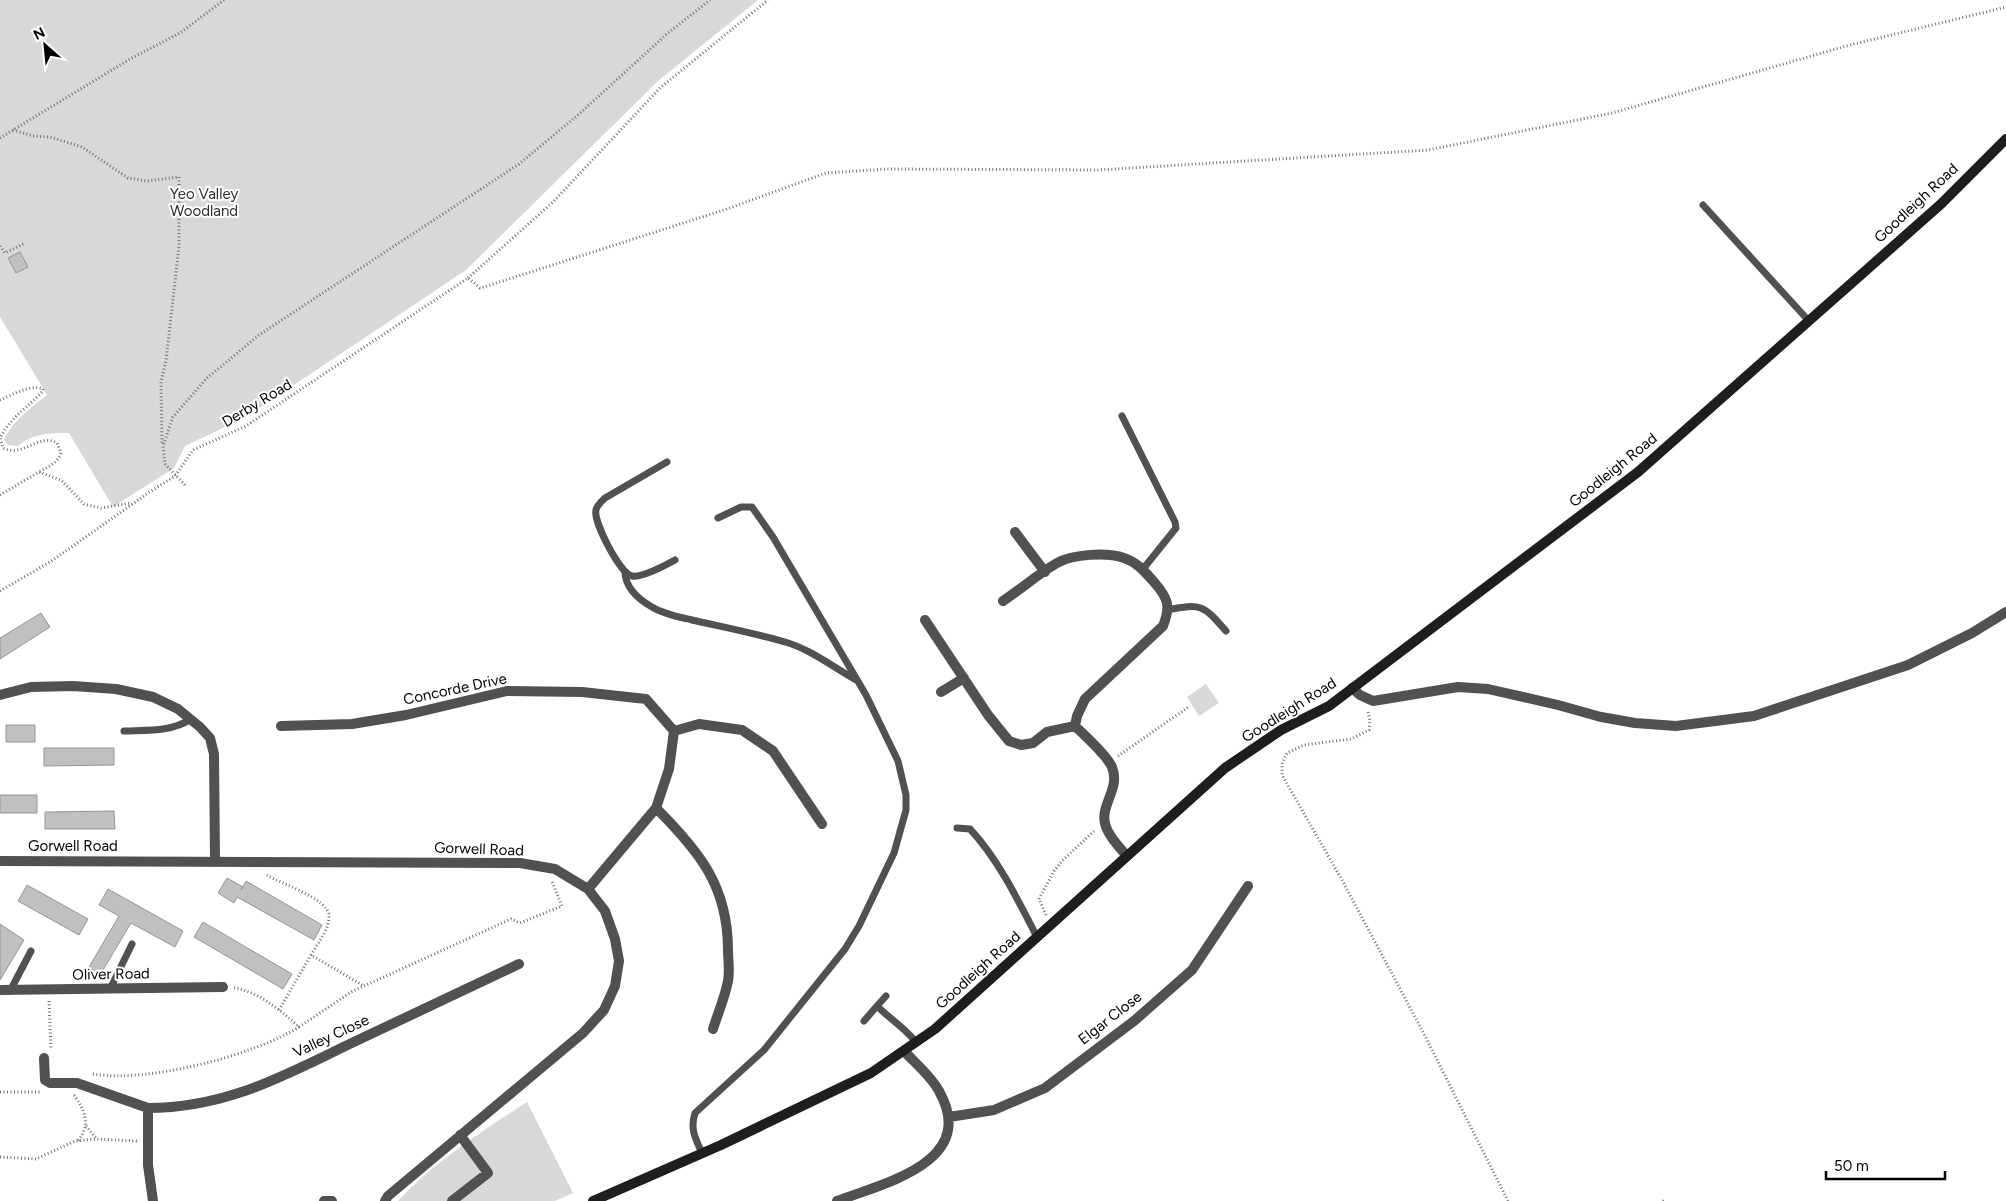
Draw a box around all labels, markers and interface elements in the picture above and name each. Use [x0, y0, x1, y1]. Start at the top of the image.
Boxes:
north arrow [20, 20, 70, 70]
text: N [31, 24, 48, 44]
street label: Goodleigh Road [1870, 160, 1962, 246]
park label: Yeo Valley Woodland [170, 185, 238, 220]
street label: Derby Road [219, 375, 295, 431]
street label: Goodleigh Road [1565, 429, 1661, 511]
street label: Concorde Drive [402, 669, 508, 709]
street label: Goodleigh Road [1238, 674, 1340, 746]
street label: Gorwell Road [28, 837, 118, 855]
street label: Gorwell Road [434, 838, 524, 860]
street label: Goodleigh Road [932, 927, 1024, 1013]
street label: Oliver Road [72, 964, 150, 984]
street label: Elgar Close [1075, 988, 1145, 1048]
street label: Valley Close [290, 1011, 372, 1061]
scale bar [1826, 1148, 1945, 1180]
text: 50 m [1834, 1157, 1869, 1175]

